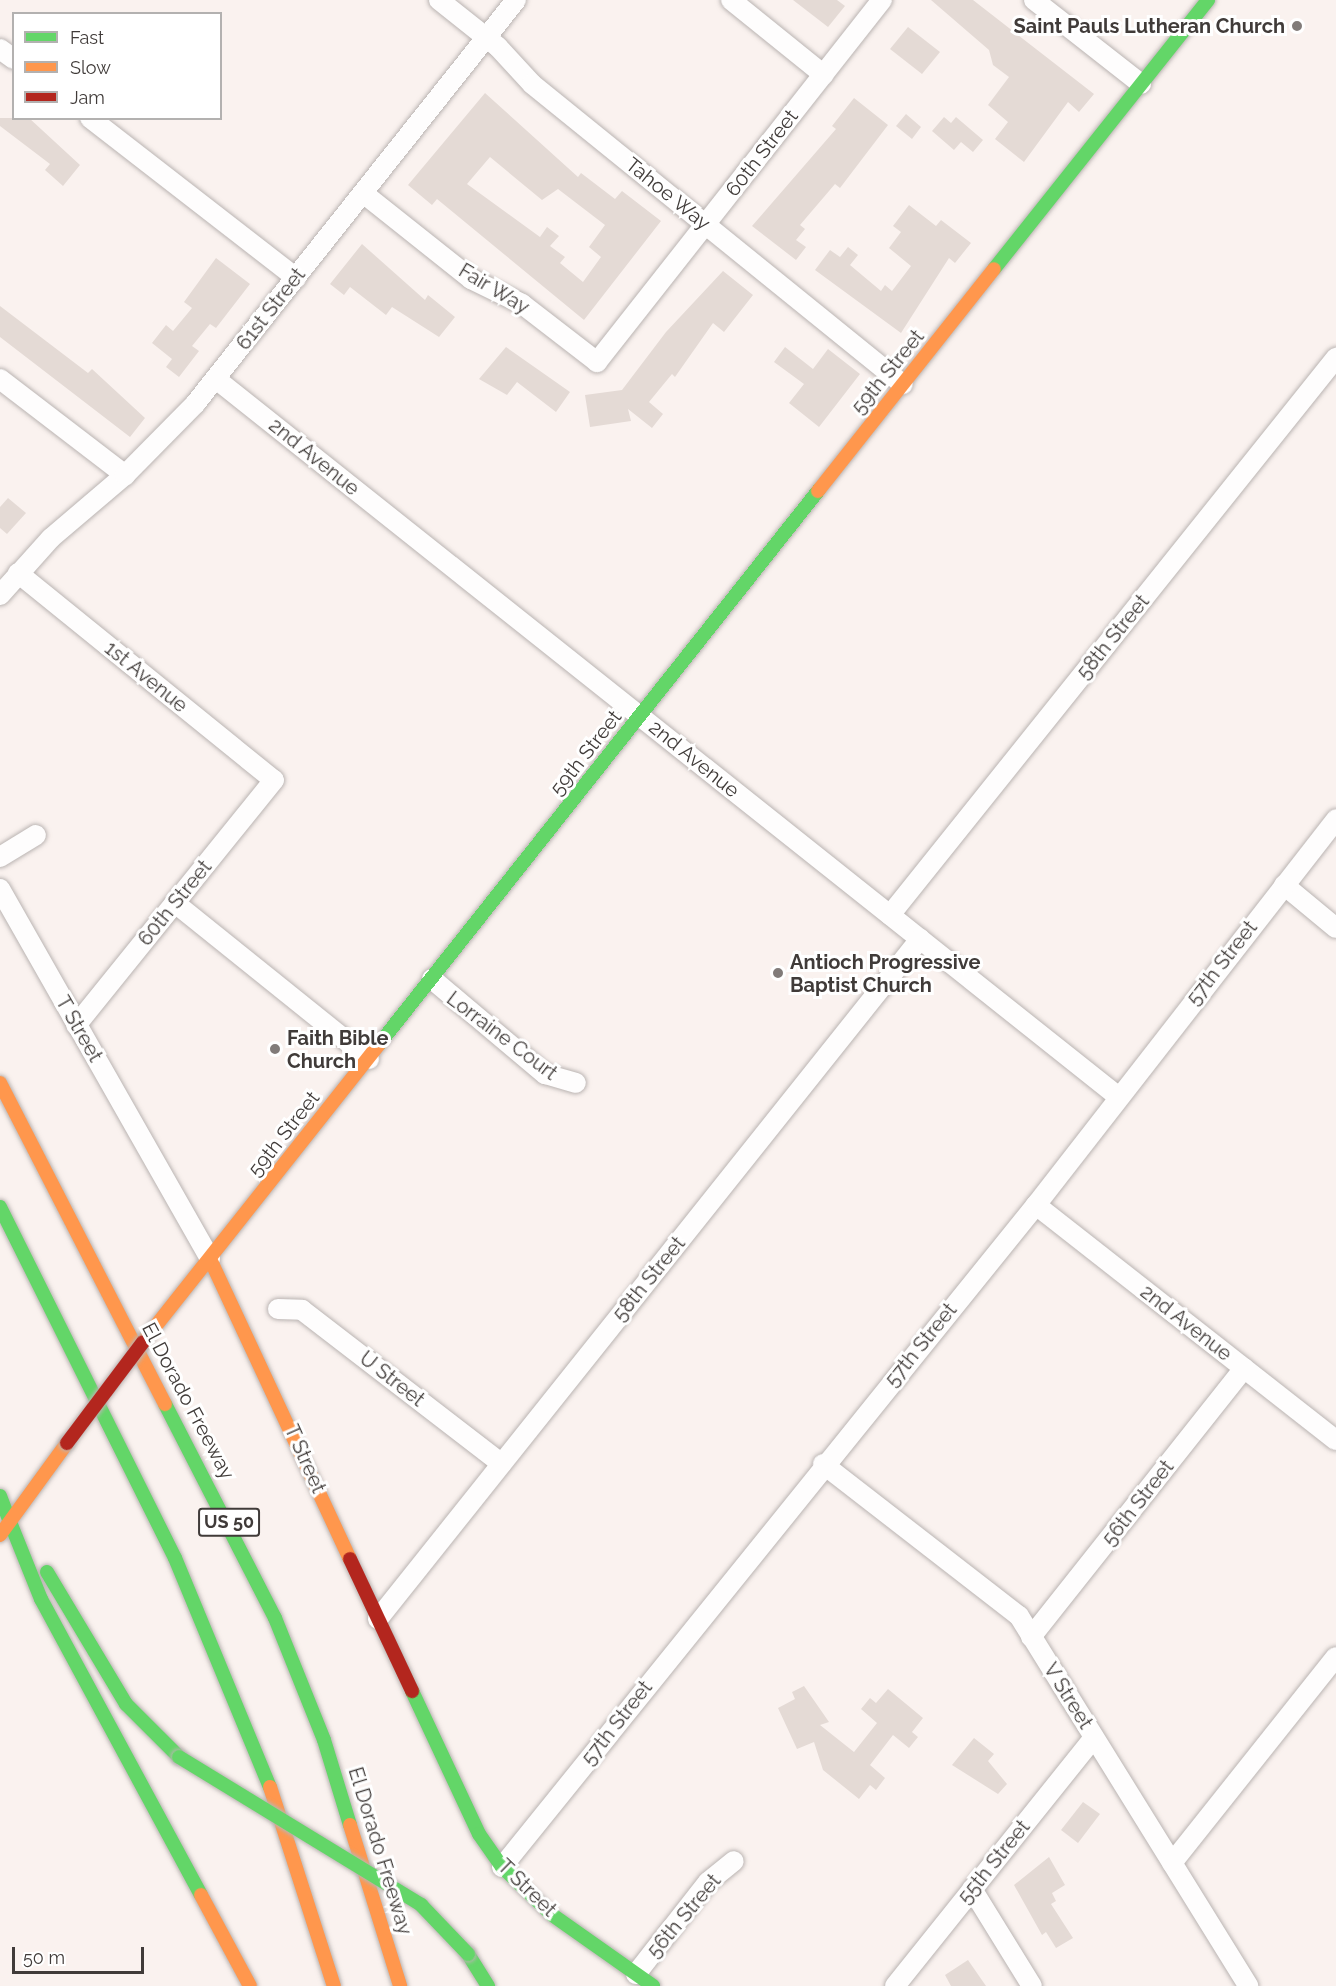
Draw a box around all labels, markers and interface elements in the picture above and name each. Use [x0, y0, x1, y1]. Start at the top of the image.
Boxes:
legend [12, 12, 222, 120]
place label: Saint Pauls Lutheran Church [1014, 14, 1285, 38]
marker: Saint Pauls Lutheran Church [1290, 19, 1304, 33]
text: Fast [70, 27, 104, 48]
text: Slow [70, 57, 111, 78]
text: Jam [70, 87, 105, 108]
street label: 60th Street [721, 105, 803, 201]
street label: Tahoe Way [621, 152, 715, 236]
street label: Fair Way [454, 258, 534, 320]
street label: 61st Street [232, 263, 310, 355]
street label: 59th Street [847, 325, 929, 419]
street label: 2nd Avenue [264, 413, 364, 501]
street label: 58th Street [1072, 590, 1154, 684]
street label: 1st Avenue [100, 636, 192, 718]
street label: 59th Street [545, 706, 627, 800]
street label: 2nd Avenue [644, 715, 744, 803]
street label: 60th Street [133, 855, 217, 951]
street label: 57th Street [1182, 916, 1262, 1010]
place label: Antioch Progressive Baptist Church [790, 950, 980, 997]
marker: Antioch Progressive Baptist Church [771, 966, 785, 980]
street label: Lorraine Court [442, 987, 562, 1085]
street label: T Street [50, 991, 108, 1067]
place label: Faith Bible Church [287, 1026, 388, 1073]
marker: Faith Bible Church [268, 1042, 282, 1056]
street label: 59th Street [243, 1087, 325, 1181]
street label: 58th Street [608, 1232, 690, 1326]
street label: 2nd Avenue [1135, 1280, 1237, 1366]
street label: 57th Street [880, 1298, 962, 1392]
street label: El Dorado Freeway [136, 1318, 240, 1484]
street label: U Street [355, 1346, 429, 1412]
street label: T Street [279, 1421, 331, 1497]
street label: 56th Street [1097, 1455, 1179, 1551]
road number: US 50 [198, 1507, 260, 1537]
street label: V Street [1038, 1658, 1098, 1734]
street label: 57th Street [577, 1676, 657, 1770]
street label: El Dorado Freeway [343, 1764, 417, 1938]
street label: 55th Street [953, 1815, 1035, 1909]
street label: T Street [492, 1854, 562, 1922]
street label: 56th Street [642, 1869, 726, 1963]
scale bar [15, 1935, 147, 1973]
text: 50 m [23, 1947, 65, 1968]

